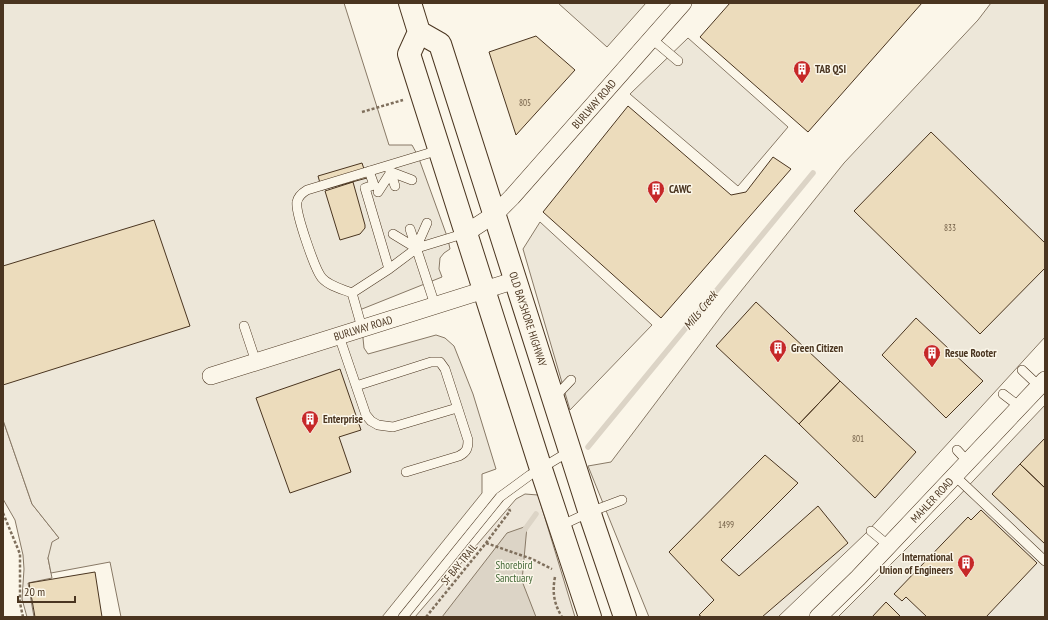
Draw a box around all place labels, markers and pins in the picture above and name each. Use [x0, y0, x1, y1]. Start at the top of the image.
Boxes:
building icon: TAB QSI [792, 59, 812, 84]
place label: TAB QSI [815, 62, 846, 76]
building icon: CAWC [646, 179, 666, 204]
place label: CAWC [669, 182, 691, 196]
building icon: Green Citizen [768, 338, 788, 363]
place label: Green Citizen [791, 341, 843, 355]
building icon: Resue Rooter [922, 343, 942, 368]
place label: Resue Rooter [945, 346, 997, 360]
building icon: Enterprise [300, 409, 320, 434]
place label: Enterprise [323, 412, 363, 426]
place label: International Union of Engineers [879, 550, 953, 577]
building icon: International Union of Engineers [956, 553, 976, 578]

